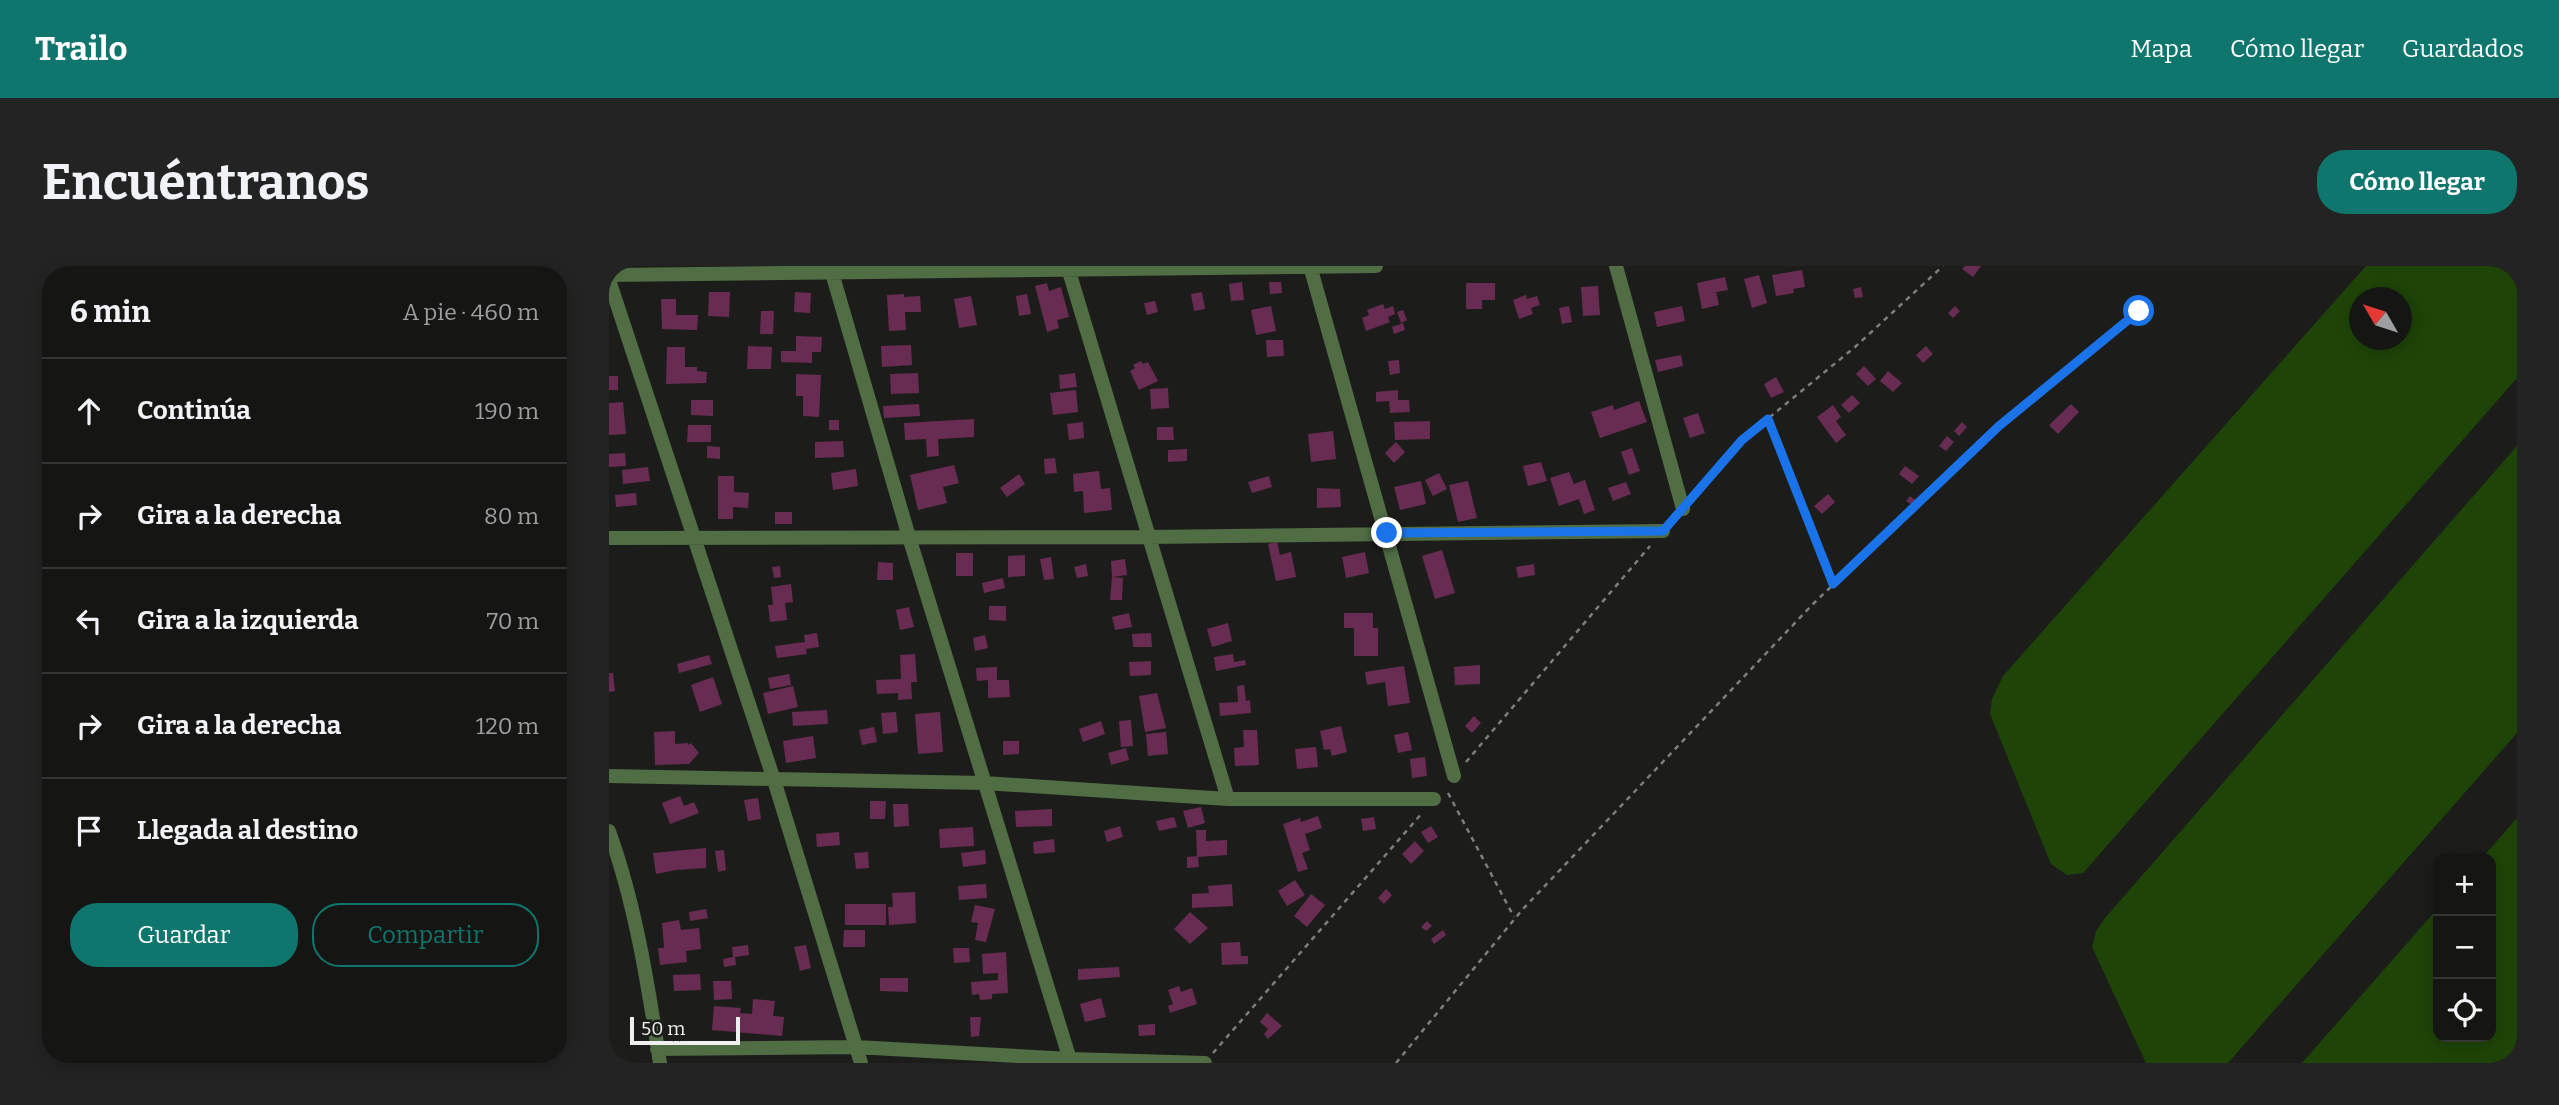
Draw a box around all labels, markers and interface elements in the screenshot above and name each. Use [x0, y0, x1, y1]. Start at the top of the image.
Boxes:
text: Trailo [35, 29, 128, 69]
text: Mapa [2131, 35, 2192, 63]
text: Cómo llegar [2230, 35, 2364, 63]
text: Guardados [2402, 35, 2524, 63]
button: Cómo llegar [2317, 150, 2517, 214]
text: Encuéntranos [42, 153, 369, 212]
north arrow [2349, 287, 2412, 350]
text: 6 min [70, 294, 151, 330]
route start [2123, 295, 2154, 326]
text: A pie · 460 m [403, 298, 539, 326]
icon: ahead [70, 392, 108, 430]
text: Continúa [137, 395, 251, 426]
text: 190 m [475, 397, 539, 425]
icon: right [70, 497, 108, 535]
text: Gira a la derecha [137, 500, 341, 531]
text: 80 m [484, 502, 539, 530]
route end [1371, 517, 1402, 548]
icon: left [70, 602, 108, 640]
text: Gira a la izquierda [137, 605, 359, 636]
text: 70 m [487, 607, 539, 635]
icon: right [70, 707, 108, 745]
text: Gira a la derecha [137, 710, 341, 741]
text: 120 m [476, 712, 539, 740]
icon: arrive [70, 812, 108, 850]
text: Llegada al destino [137, 815, 358, 846]
map controls [2433, 853, 2496, 1042]
button: + [2433, 853, 2496, 916]
button: Guardar [70, 903, 298, 967]
button: Compartir [312, 903, 539, 967]
button: − [2433, 916, 2496, 979]
button: locate [2433, 979, 2496, 1042]
scale bar [630, 1014, 740, 1046]
text: 50 m [641, 1017, 685, 1040]

